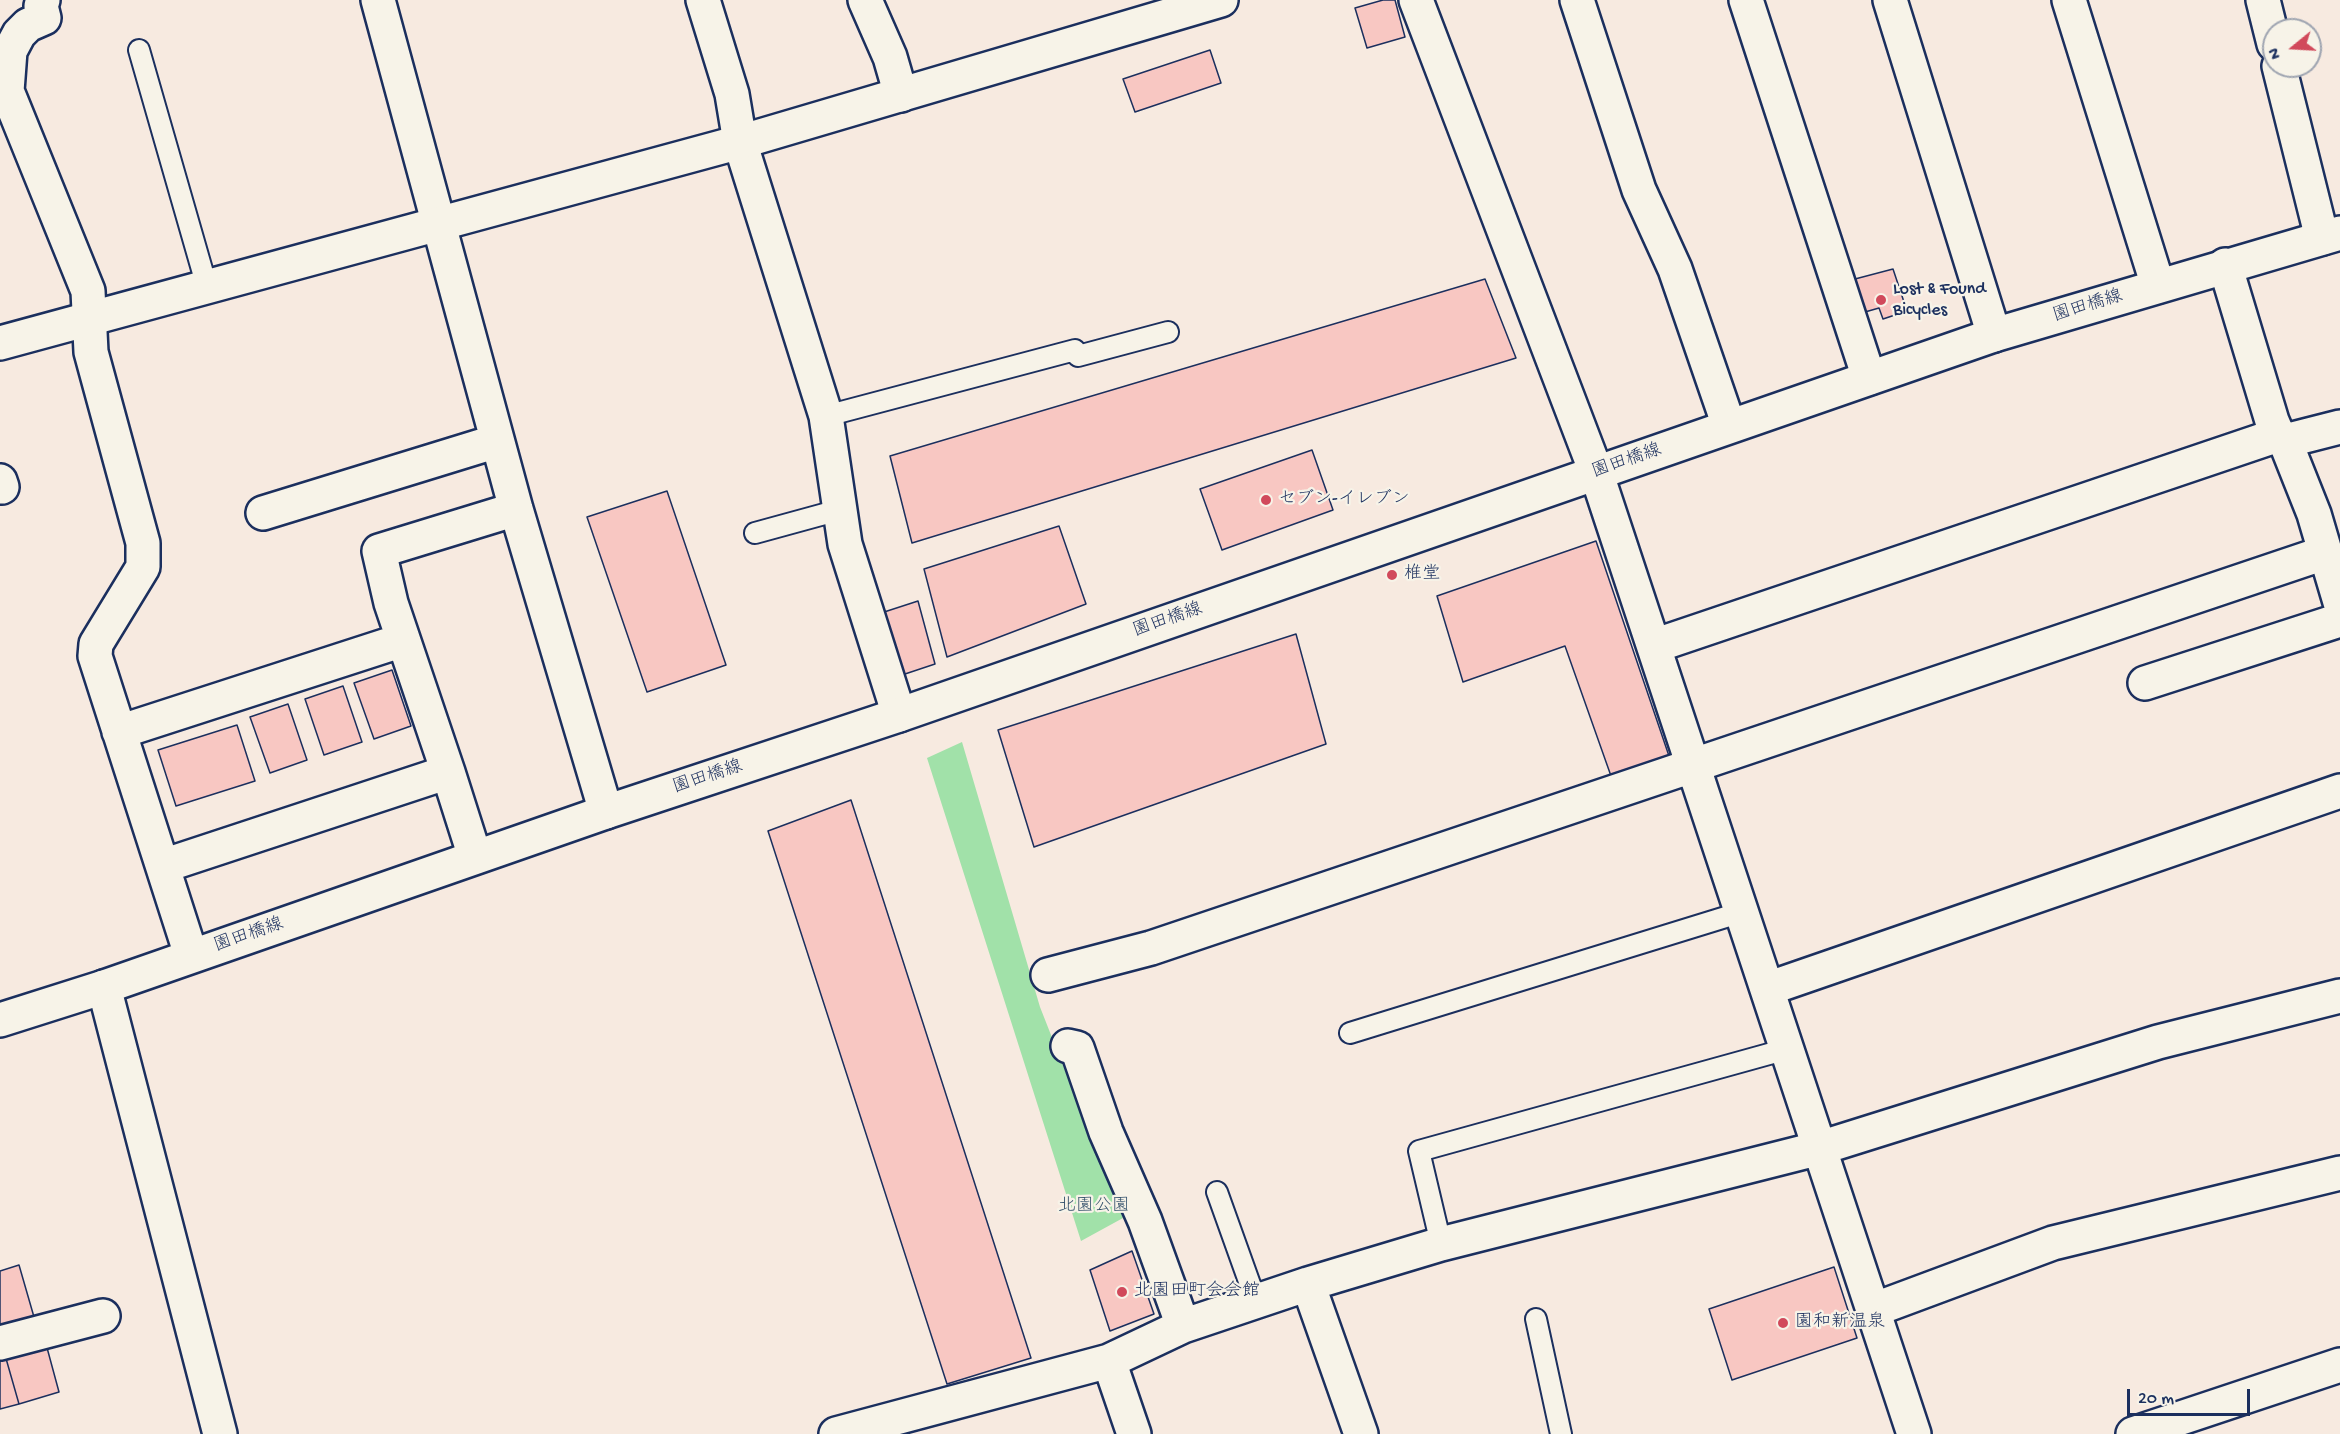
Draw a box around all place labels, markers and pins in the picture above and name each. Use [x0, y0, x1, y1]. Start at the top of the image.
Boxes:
place label: Lost & Found Bicycles [1893, 279, 1986, 322]
marker: Lost & Found Bicycles [1874, 293, 1888, 307]
place label: セブン-イレブン [1278, 489, 1410, 511]
marker: セブン-イレブン [1259, 493, 1273, 507]
place label: 椎堂 [1404, 564, 1440, 586]
marker: 椎堂 [1385, 568, 1399, 582]
place label: 北園田町会会館 [1134, 1281, 1260, 1303]
marker: 北園田町会会館 [1115, 1285, 1129, 1299]
place label: 園和新温泉 [1795, 1312, 1885, 1334]
marker: 園和新温泉 [1776, 1316, 1790, 1330]

